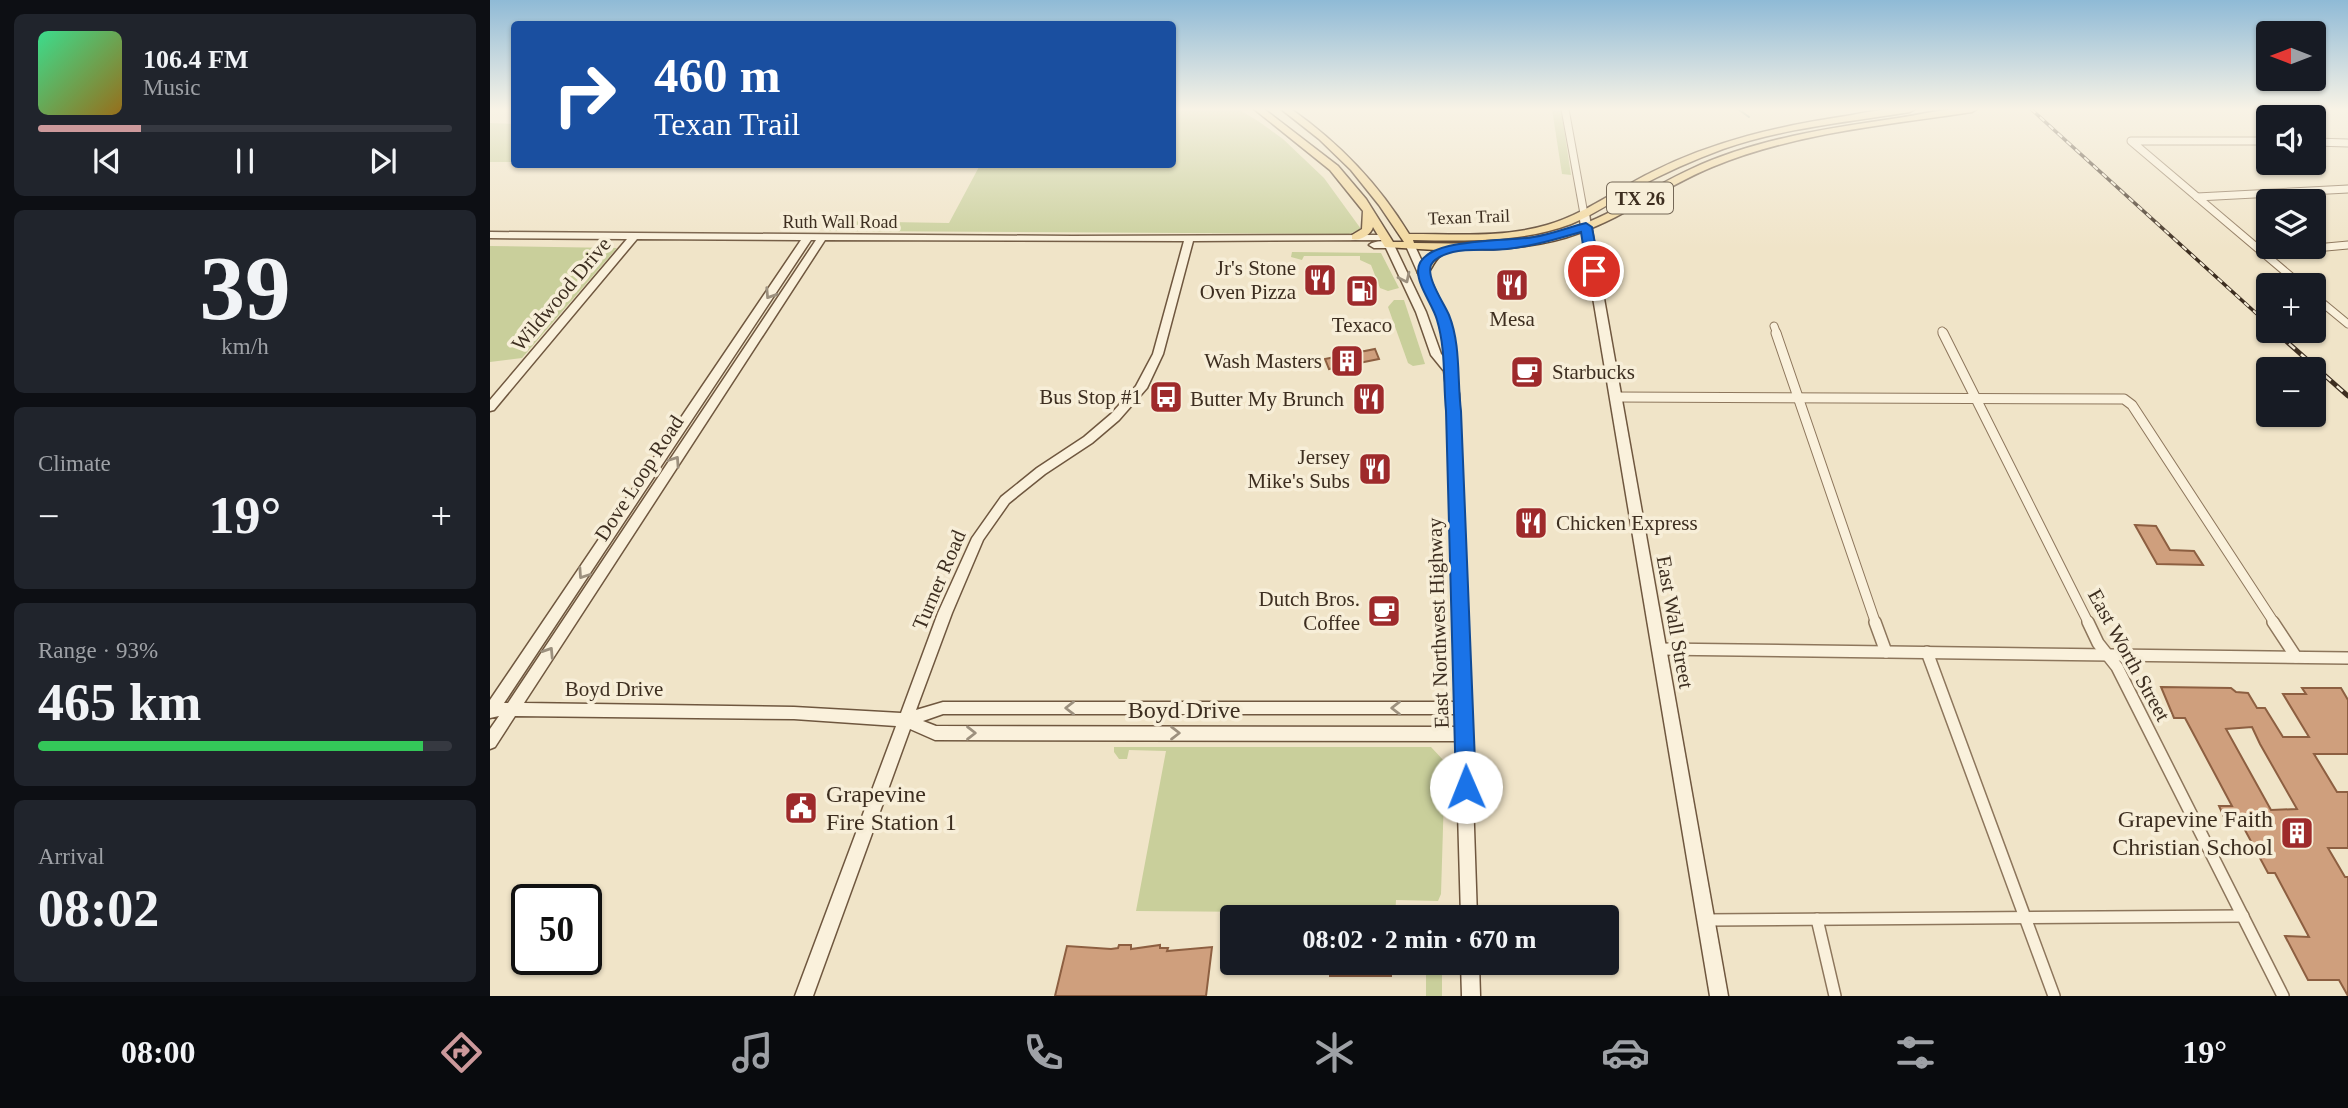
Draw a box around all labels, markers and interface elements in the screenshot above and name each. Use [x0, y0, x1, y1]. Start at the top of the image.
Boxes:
north arrow [2256, 21, 2326, 91]
map controls [2256, 21, 2326, 427]
text: 106.4 FM [143, 45, 248, 74]
text: 460 m [654, 48, 781, 103]
icon: right [539, 49, 630, 140]
text: Music [143, 75, 201, 100]
button: sound [2256, 105, 2326, 175]
text: Texan Trail [654, 106, 800, 142]
icon: previous [88, 142, 126, 180]
icon: pause [226, 142, 264, 180]
icon: next [364, 142, 402, 180]
road number: TX 26 [1607, 182, 1673, 214]
button: layers [2256, 189, 2326, 259]
street label: Texan Trail [1428, 206, 1510, 228]
street label: Ruth Wall Road [782, 212, 898, 232]
street label: Wildwood Drive [507, 232, 615, 356]
text: 39 [200, 238, 291, 339]
pin [1564, 241, 1624, 301]
icon: arrive [1575, 252, 1613, 290]
place label: Jr's Stone Oven Pizza [1200, 256, 1297, 304]
restaurant icon: Jr's Stone Oven Pizza [1301, 261, 1339, 299]
restaurant icon: Mesa [1493, 266, 1531, 304]
one-way arrow [1397, 271, 1411, 283]
fuel station icon: Texaco [1343, 272, 1381, 310]
button: + [2256, 273, 2326, 343]
one-way arrow [765, 287, 778, 300]
place label: Mesa [1489, 307, 1535, 331]
place label: Texaco [1332, 313, 1392, 337]
text: km/h [221, 334, 269, 359]
building icon: Wash Masters [1328, 342, 1366, 380]
place label: Wash Masters [1204, 349, 1322, 373]
cafe icon: Starbucks [1508, 353, 1546, 391]
button: − [2256, 357, 2326, 427]
place label: Starbucks [1552, 360, 1635, 384]
bus stop icon: Bus Stop #1 [1147, 378, 1185, 416]
restaurant icon: Butter My Brunch [1350, 380, 1388, 418]
place label: Bus Stop #1 [1039, 385, 1142, 409]
place label: Butter My Brunch [1190, 387, 1344, 411]
street label: Dove Loop Road [590, 410, 689, 545]
place label: Jersey Mike's Subs [1248, 445, 1350, 493]
restaurant icon: Jersey Mike's Subs [1356, 450, 1394, 488]
text: Climate [38, 451, 111, 476]
one-way arrow [667, 456, 679, 469]
text: 19° [209, 487, 281, 544]
text: − [38, 495, 59, 537]
text: + [431, 495, 452, 537]
restaurant icon: Chicken Express [1512, 504, 1550, 542]
place label: Chicken Express [1556, 511, 1698, 535]
street label: East Northwest Highway [1422, 517, 1454, 729]
street label: Turner Road [907, 526, 971, 633]
street label: East Wall Street [1652, 554, 1699, 690]
one-way arrow [579, 566, 591, 579]
street label: East Worth Street [2083, 585, 2175, 725]
place label: Dutch Bros. Coffee [1259, 587, 1360, 635]
cafe icon: Dutch Bros. Coffee [1365, 592, 1403, 630]
text: Range · 93% [38, 638, 158, 663]
one-way arrow [541, 647, 553, 660]
text: 465 km [38, 674, 201, 731]
street label: Boyd Drive [565, 677, 663, 701]
street label: Boyd Drive [1128, 697, 1240, 723]
one-way arrow [1064, 700, 1075, 716]
one-way arrow [1390, 700, 1400, 716]
one-way arrow [967, 725, 977, 741]
one-way arrow [1171, 725, 1181, 741]
position arrow [1429, 750, 1503, 824]
place label: Grapevine Fire Station 1 [826, 781, 957, 835]
public building icon: Grapevine Fire Station 1 [782, 789, 820, 827]
place label: Grapevine Faith Christian School [2112, 806, 2273, 860]
building icon: Grapevine Faith Christian School [2278, 814, 2316, 852]
text: Arrival [38, 844, 104, 869]
text: 08:02 [38, 880, 159, 937]
speed limit sign: 50 [511, 884, 602, 975]
text: 08:02 · 2 min · 670 m [1303, 925, 1537, 954]
icon: directions [437, 1028, 486, 1077]
icon: music [728, 1028, 777, 1077]
icon: phone [1019, 1028, 1068, 1077]
icon: climate [1310, 1028, 1359, 1077]
icon: car [1601, 1028, 1650, 1077]
icon: filters [1891, 1028, 1940, 1077]
text: 08:00 [121, 1034, 196, 1070]
text: 19° [2182, 1034, 2227, 1070]

